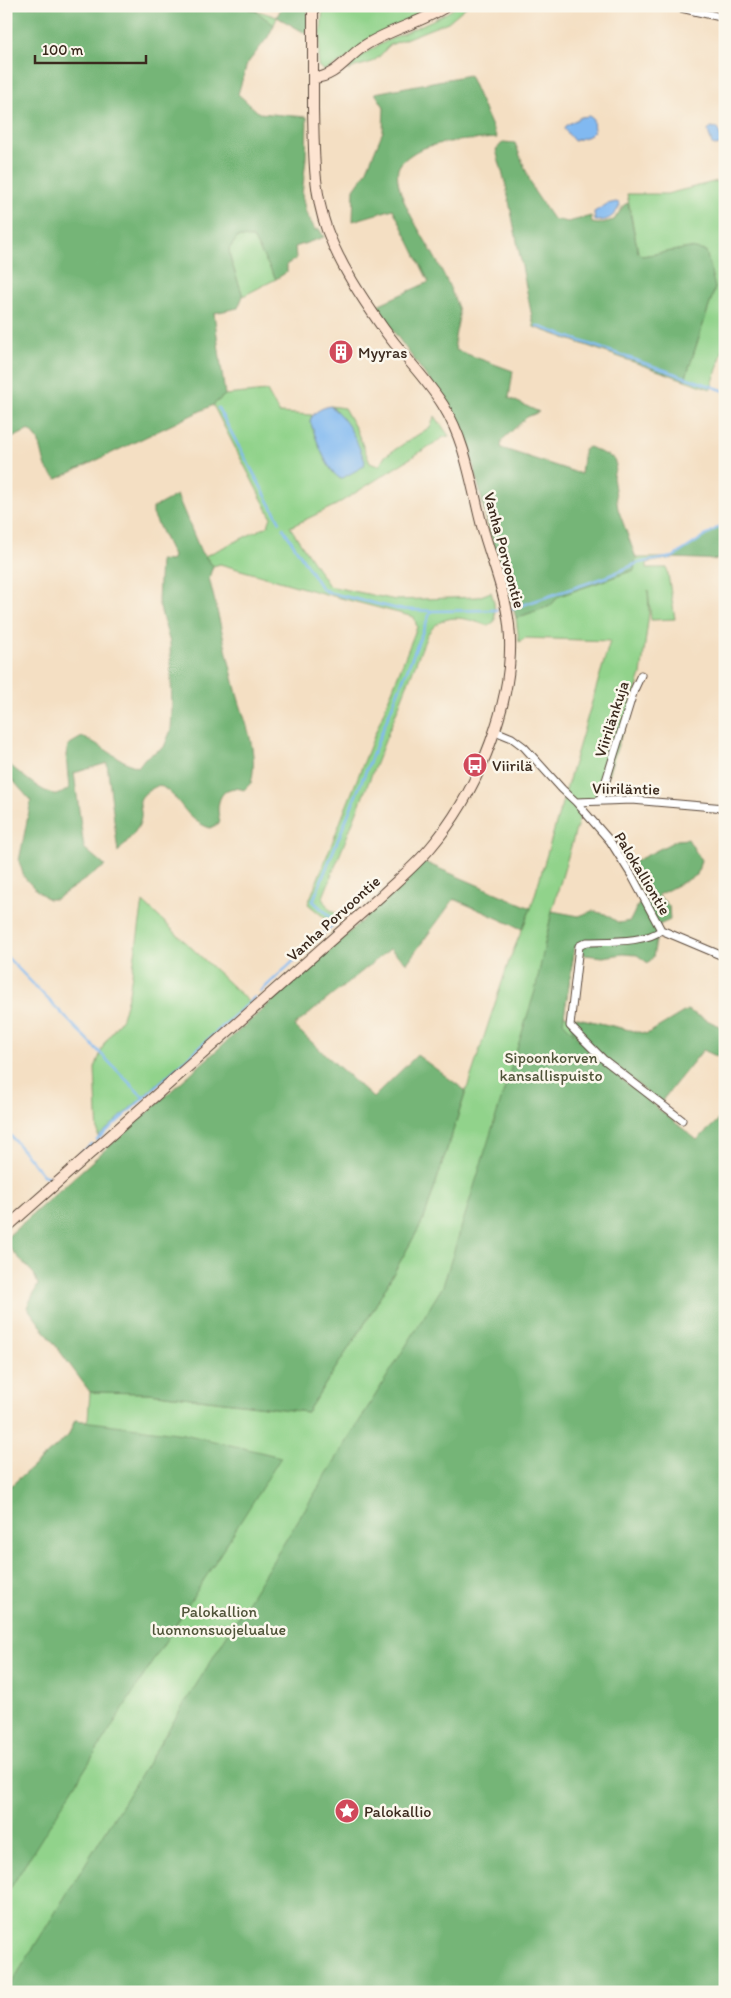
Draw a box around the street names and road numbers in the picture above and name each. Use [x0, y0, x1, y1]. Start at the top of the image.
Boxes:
street label: Vanha Porvoontie [480, 490, 529, 610]
street label: Viirilänkuja [590, 679, 633, 760]
street label: Viiriläntie [592, 778, 660, 799]
street label: Palokalliontie [610, 828, 675, 918]
street label: Vanha Porvoontie [283, 871, 384, 965]

